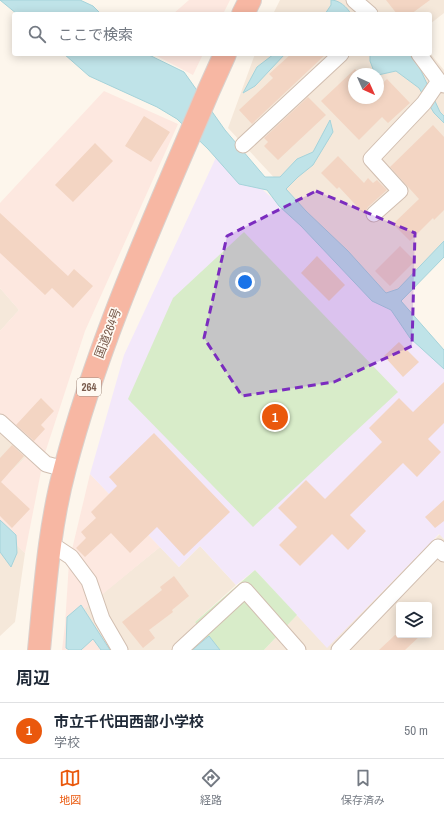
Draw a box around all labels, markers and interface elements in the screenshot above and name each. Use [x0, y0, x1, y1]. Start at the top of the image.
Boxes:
search box [12, 12, 432, 56]
icon: search [26, 23, 48, 45]
text: ここで検索 [58, 24, 133, 45]
north arrow [348, 68, 384, 104]
your location [235, 272, 255, 292]
street label: 国道264号 [91, 306, 125, 360]
road number: 264 [77, 378, 101, 396]
pin: 1 [262, 402, 288, 432]
map controls [396, 602, 432, 638]
button: layers [396, 602, 432, 638]
text: 周辺 [16, 666, 50, 689]
text: 市立千代田西部小学校 [54, 711, 204, 732]
text: 1 [26, 722, 32, 739]
text: 50 m [404, 722, 428, 739]
text: 学校 [54, 734, 80, 751]
tab: 地図 [59, 767, 81, 807]
tab: 経路 [200, 767, 222, 807]
tab: 保存済み [341, 767, 385, 807]

